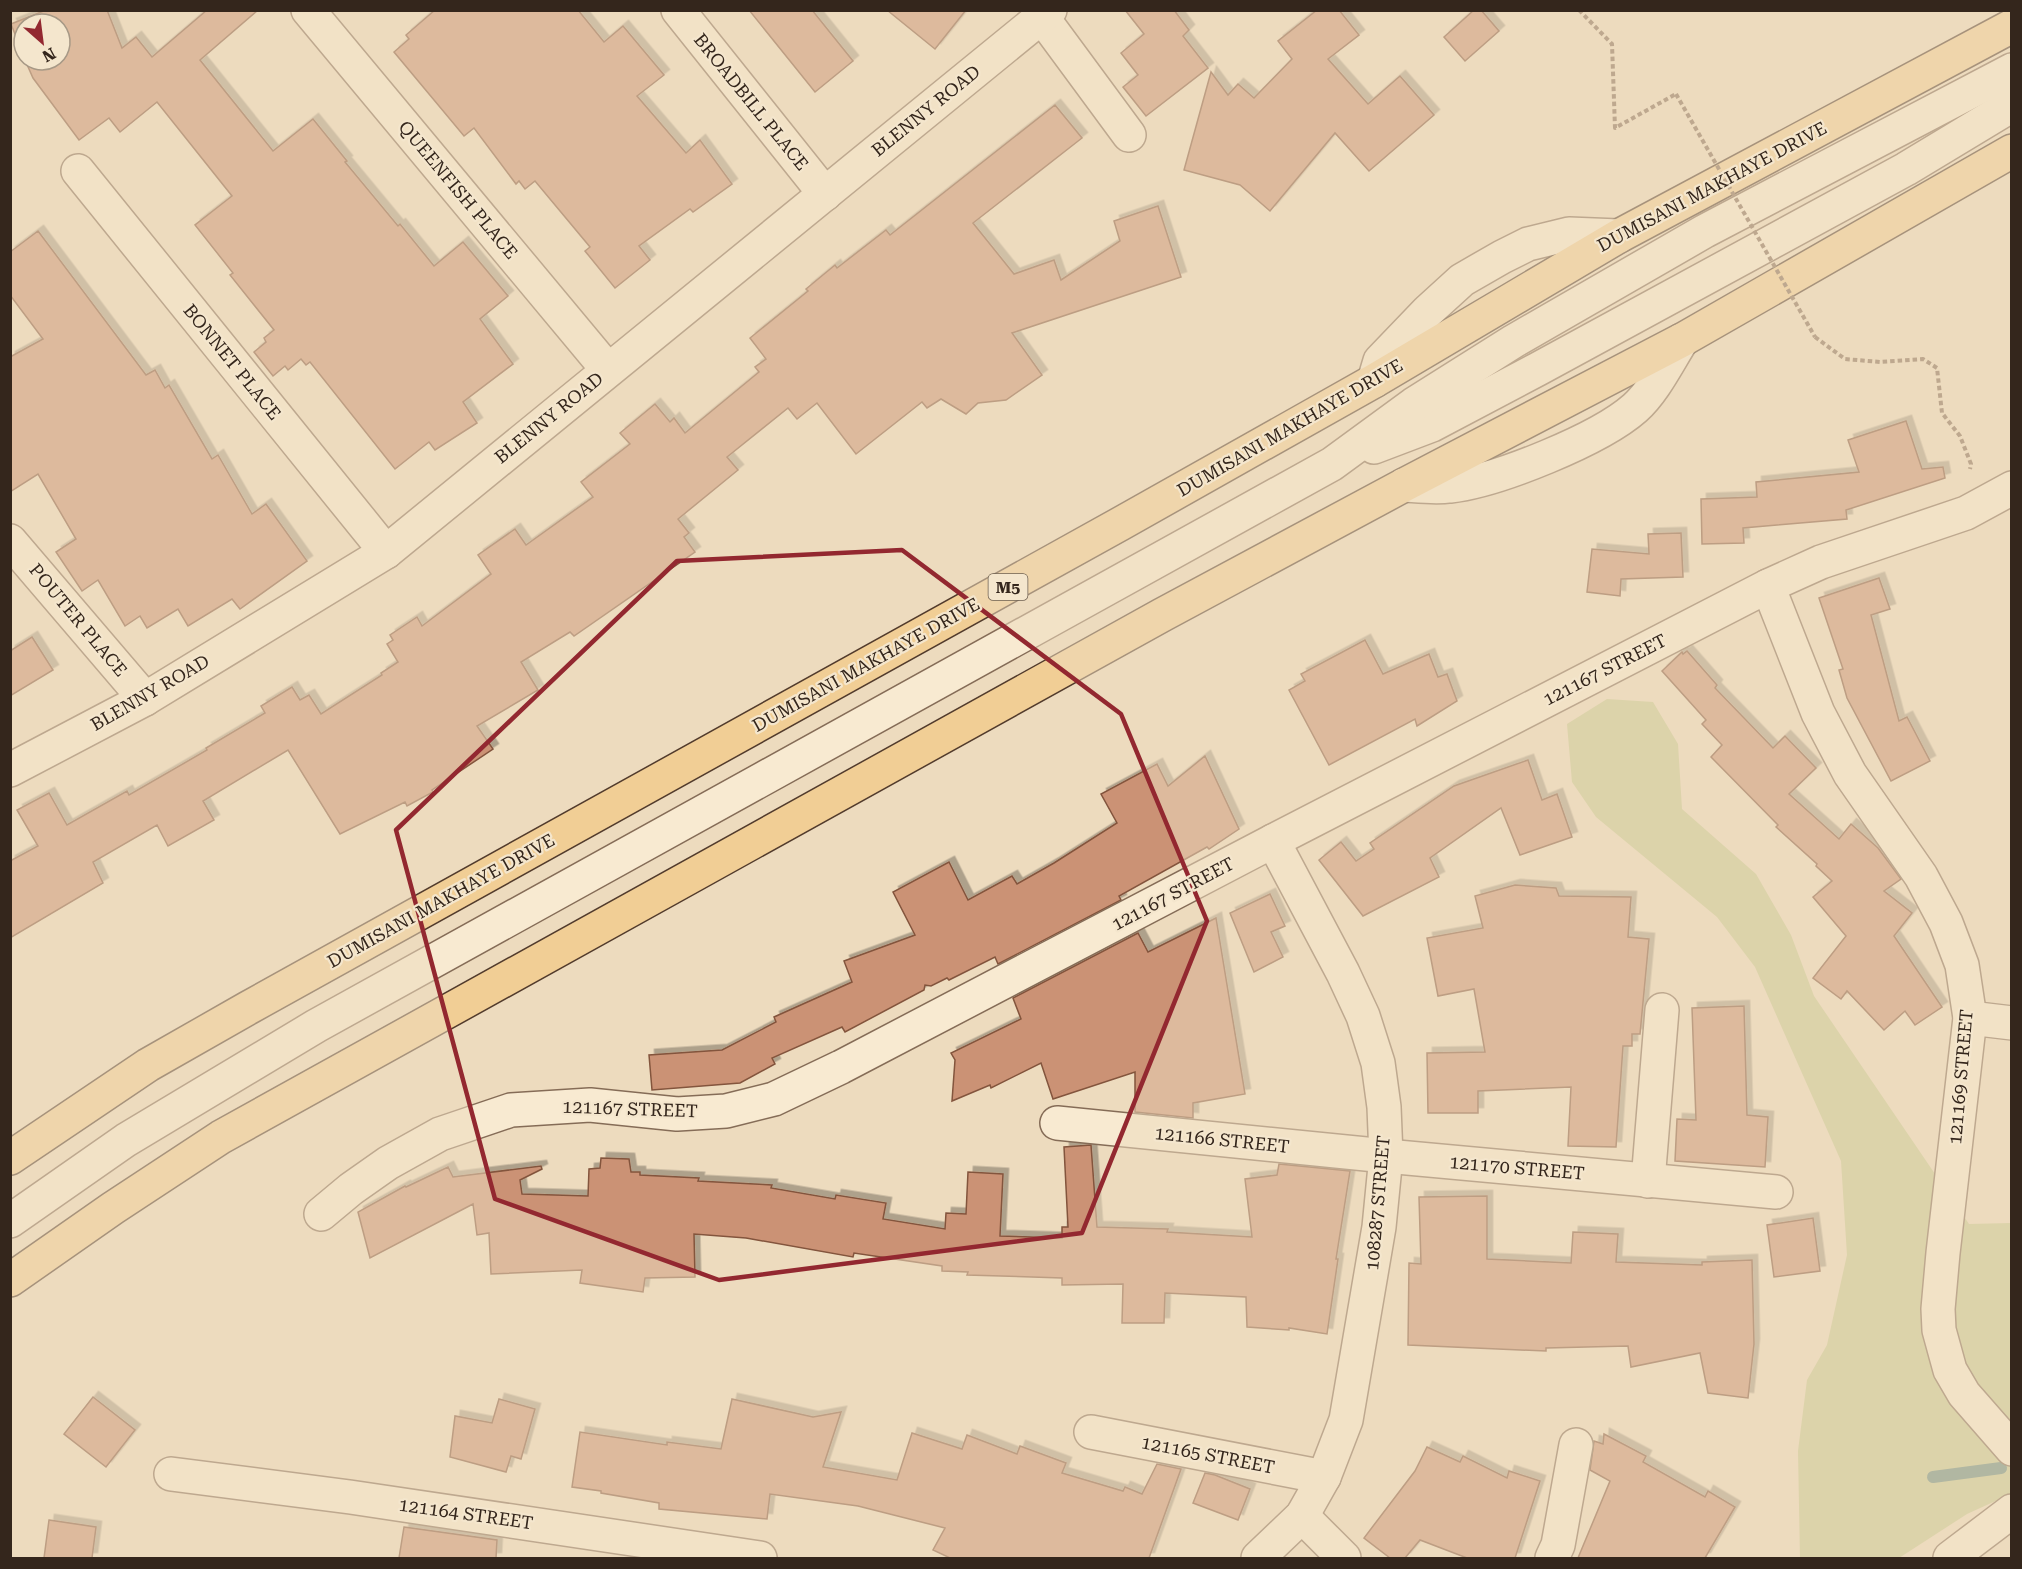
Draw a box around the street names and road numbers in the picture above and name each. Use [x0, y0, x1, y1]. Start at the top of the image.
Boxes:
street label: BROADBILL PLACE [690, 29, 813, 174]
street label: BLENNY ROAD [867, 60, 984, 161]
street label: QUEENFISH PLACE [394, 116, 522, 263]
street label: DUMISANI MAKHAYE DRIVE [1594, 117, 1830, 256]
street label: BONNET PLACE [179, 300, 285, 424]
street label: DUMISANI MAKHAYE DRIVE [1173, 354, 1406, 501]
street label: BLENNY ROAD [490, 367, 607, 468]
street label: POUTER PLACE [25, 559, 132, 680]
road number: M5 [988, 574, 1028, 600]
street label: DUMISANI MAKHAYE DRIVE [748, 593, 983, 736]
street label: 121167 STREET [1540, 629, 1670, 710]
street label: BLENNY ROAD [87, 650, 213, 735]
street label: DUMISANI MAKHAYE DRIVE [323, 829, 558, 972]
street label: 121167 STREET [1108, 852, 1238, 935]
street label: 121169 STREET [1944, 1009, 1977, 1145]
street label: 121167 STREET [562, 1096, 698, 1121]
street label: 121166 STREET [1154, 1122, 1291, 1157]
street label: 108287 STREET [1361, 1135, 1394, 1271]
street label: 121170 STREET [1449, 1151, 1585, 1184]
street label: 121165 STREET [1140, 1431, 1277, 1478]
street label: 121164 STREET [398, 1494, 535, 1533]

